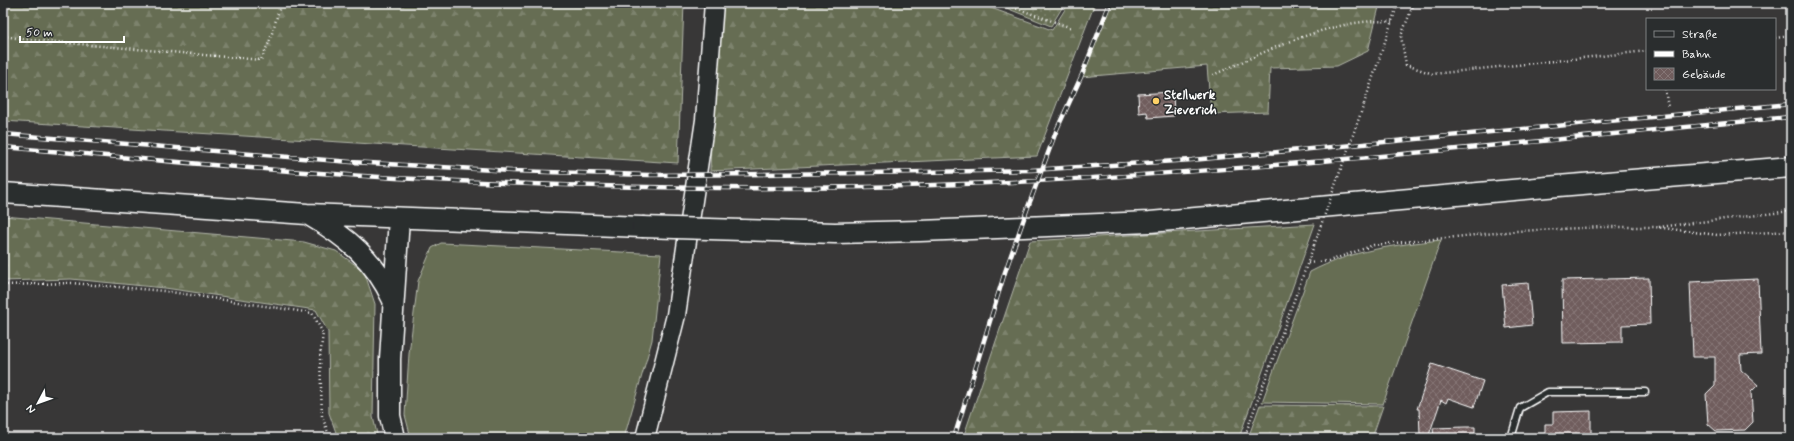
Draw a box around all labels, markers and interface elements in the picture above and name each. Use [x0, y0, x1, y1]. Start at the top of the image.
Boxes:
scale bar [20, 18, 124, 44]
legend [1646, 18, 1776, 90]
text: 50 m [26, 25, 53, 41]
text: Straße [1682, 27, 1717, 43]
text: Bahn [1682, 47, 1712, 63]
text: Gebäude [1682, 67, 1725, 83]
place label: Stellwerk Zieverich [1164, 87, 1217, 119]
marker: Stellwerk Zieverich [1151, 96, 1161, 106]
north arrow [18, 383, 58, 423]
text: N [24, 402, 39, 416]

